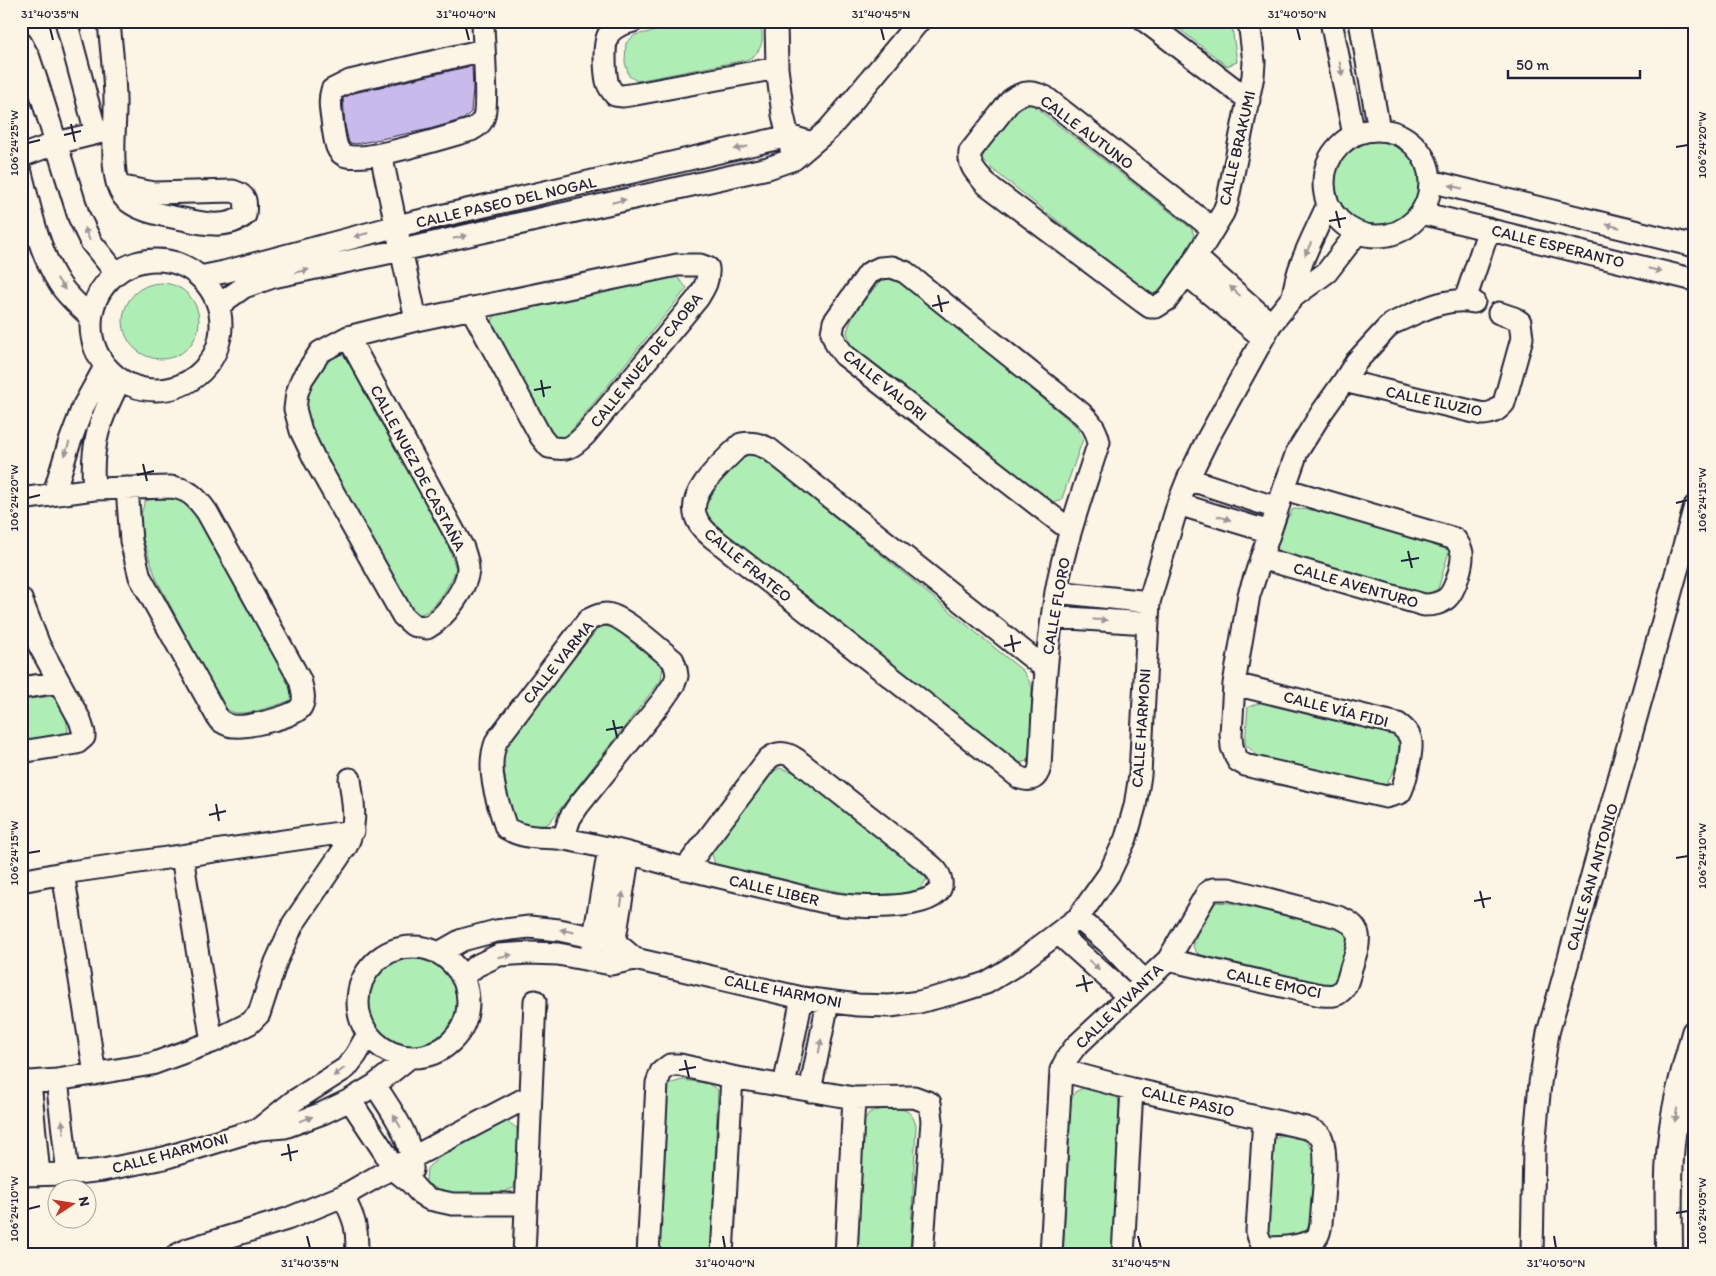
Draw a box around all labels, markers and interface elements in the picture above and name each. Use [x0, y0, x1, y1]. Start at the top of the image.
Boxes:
text: 31°40'35"N [21, 7, 79, 21]
text: 31°40'40"N [436, 7, 496, 21]
text: 31°40'45"N [852, 7, 910, 21]
text: 31°40'50"N [1268, 7, 1326, 21]
scale bar [1508, 48, 1641, 80]
text: 50 m [1516, 56, 1549, 74]
one-way arrow [1337, 61, 1345, 77]
street label: CALLE BRAKUMI [1215, 89, 1259, 207]
street label: CALLE AUTUNO [1037, 91, 1137, 173]
text: 106°24'25"W [7, 110, 21, 176]
text: 106°24'20"W [1695, 112, 1709, 178]
one-way arrow [734, 144, 749, 152]
street label: CALLE PASEO DEL NOGAL [414, 172, 598, 232]
one-way arrow [1448, 183, 1463, 191]
one-way arrow [611, 197, 627, 205]
street label: CALLE ESPERANTO [1489, 220, 1627, 272]
one-way arrow [1606, 222, 1621, 230]
one-way arrow [83, 227, 91, 241]
one-way arrow [354, 232, 369, 240]
one-way arrow [453, 233, 468, 241]
one-way arrow [1304, 242, 1312, 256]
one-way arrow [1648, 266, 1663, 274]
one-way arrow [294, 267, 309, 275]
one-way arrow [56, 277, 66, 291]
one-way arrow [1229, 286, 1241, 297]
street label: CALLE NUEZ DE CAOBA [586, 289, 706, 431]
street label: CALLE VALORI [839, 345, 931, 425]
street label: CALLE ILUZIO [1384, 381, 1484, 421]
street label: CALLE NUEZ DE CASTAÑA [366, 382, 470, 554]
one-way arrow [63, 442, 70, 457]
text: 106°24'20"W [7, 465, 21, 531]
text: 106°24'15"W [1695, 467, 1709, 533]
one-way arrow [1217, 515, 1232, 523]
street label: CALLE FRATEO [700, 524, 796, 606]
street label: CALLE FLORO [1038, 556, 1074, 656]
street label: CALLE AVENTURO [1291, 558, 1421, 612]
street label: CALLE VARMA [519, 617, 597, 707]
one-way arrow [1092, 617, 1108, 625]
street label: CALLE HARMONI [1127, 668, 1155, 788]
street label: CALLE VÍA FIDI [1282, 687, 1390, 731]
street label: CALLE SAN ANTONIO [1562, 801, 1622, 953]
text: 106°24'15"W [7, 820, 21, 886]
text: 106°24'10"W [1695, 823, 1709, 889]
street label: CALLE LIBER [727, 870, 821, 910]
one-way arrow [618, 890, 626, 906]
one-way arrow [559, 927, 575, 935]
one-way arrow [497, 951, 513, 959]
street label: CALLE VIVANTA [1071, 959, 1167, 1053]
one-way arrow [1088, 959, 1100, 971]
street label: CALLE EMOCI [1225, 964, 1323, 1002]
street label: CALLE HARMONI [723, 970, 843, 1012]
one-way arrow [816, 1038, 824, 1054]
one-way arrow [333, 1067, 346, 1078]
street label: CALLE PASIO [1140, 1081, 1236, 1121]
one-way arrow [1671, 1107, 1679, 1123]
one-way arrow [392, 1114, 401, 1127]
one-way arrow [299, 1115, 314, 1123]
one-way arrow [59, 1119, 67, 1135]
street label: CALLE HARMONI [110, 1128, 230, 1178]
text: 106°24'10"W [7, 1176, 21, 1242]
north arrow [48, 1178, 98, 1228]
text: 106°24'05"W [1695, 1178, 1709, 1244]
text: N [75, 1195, 94, 1208]
text: 31°40'35"N [281, 1256, 339, 1270]
text: 31°40'40"N [695, 1256, 755, 1270]
text: 31°40'45"N [1112, 1256, 1170, 1270]
text: 31°40'50"N [1527, 1256, 1585, 1270]

